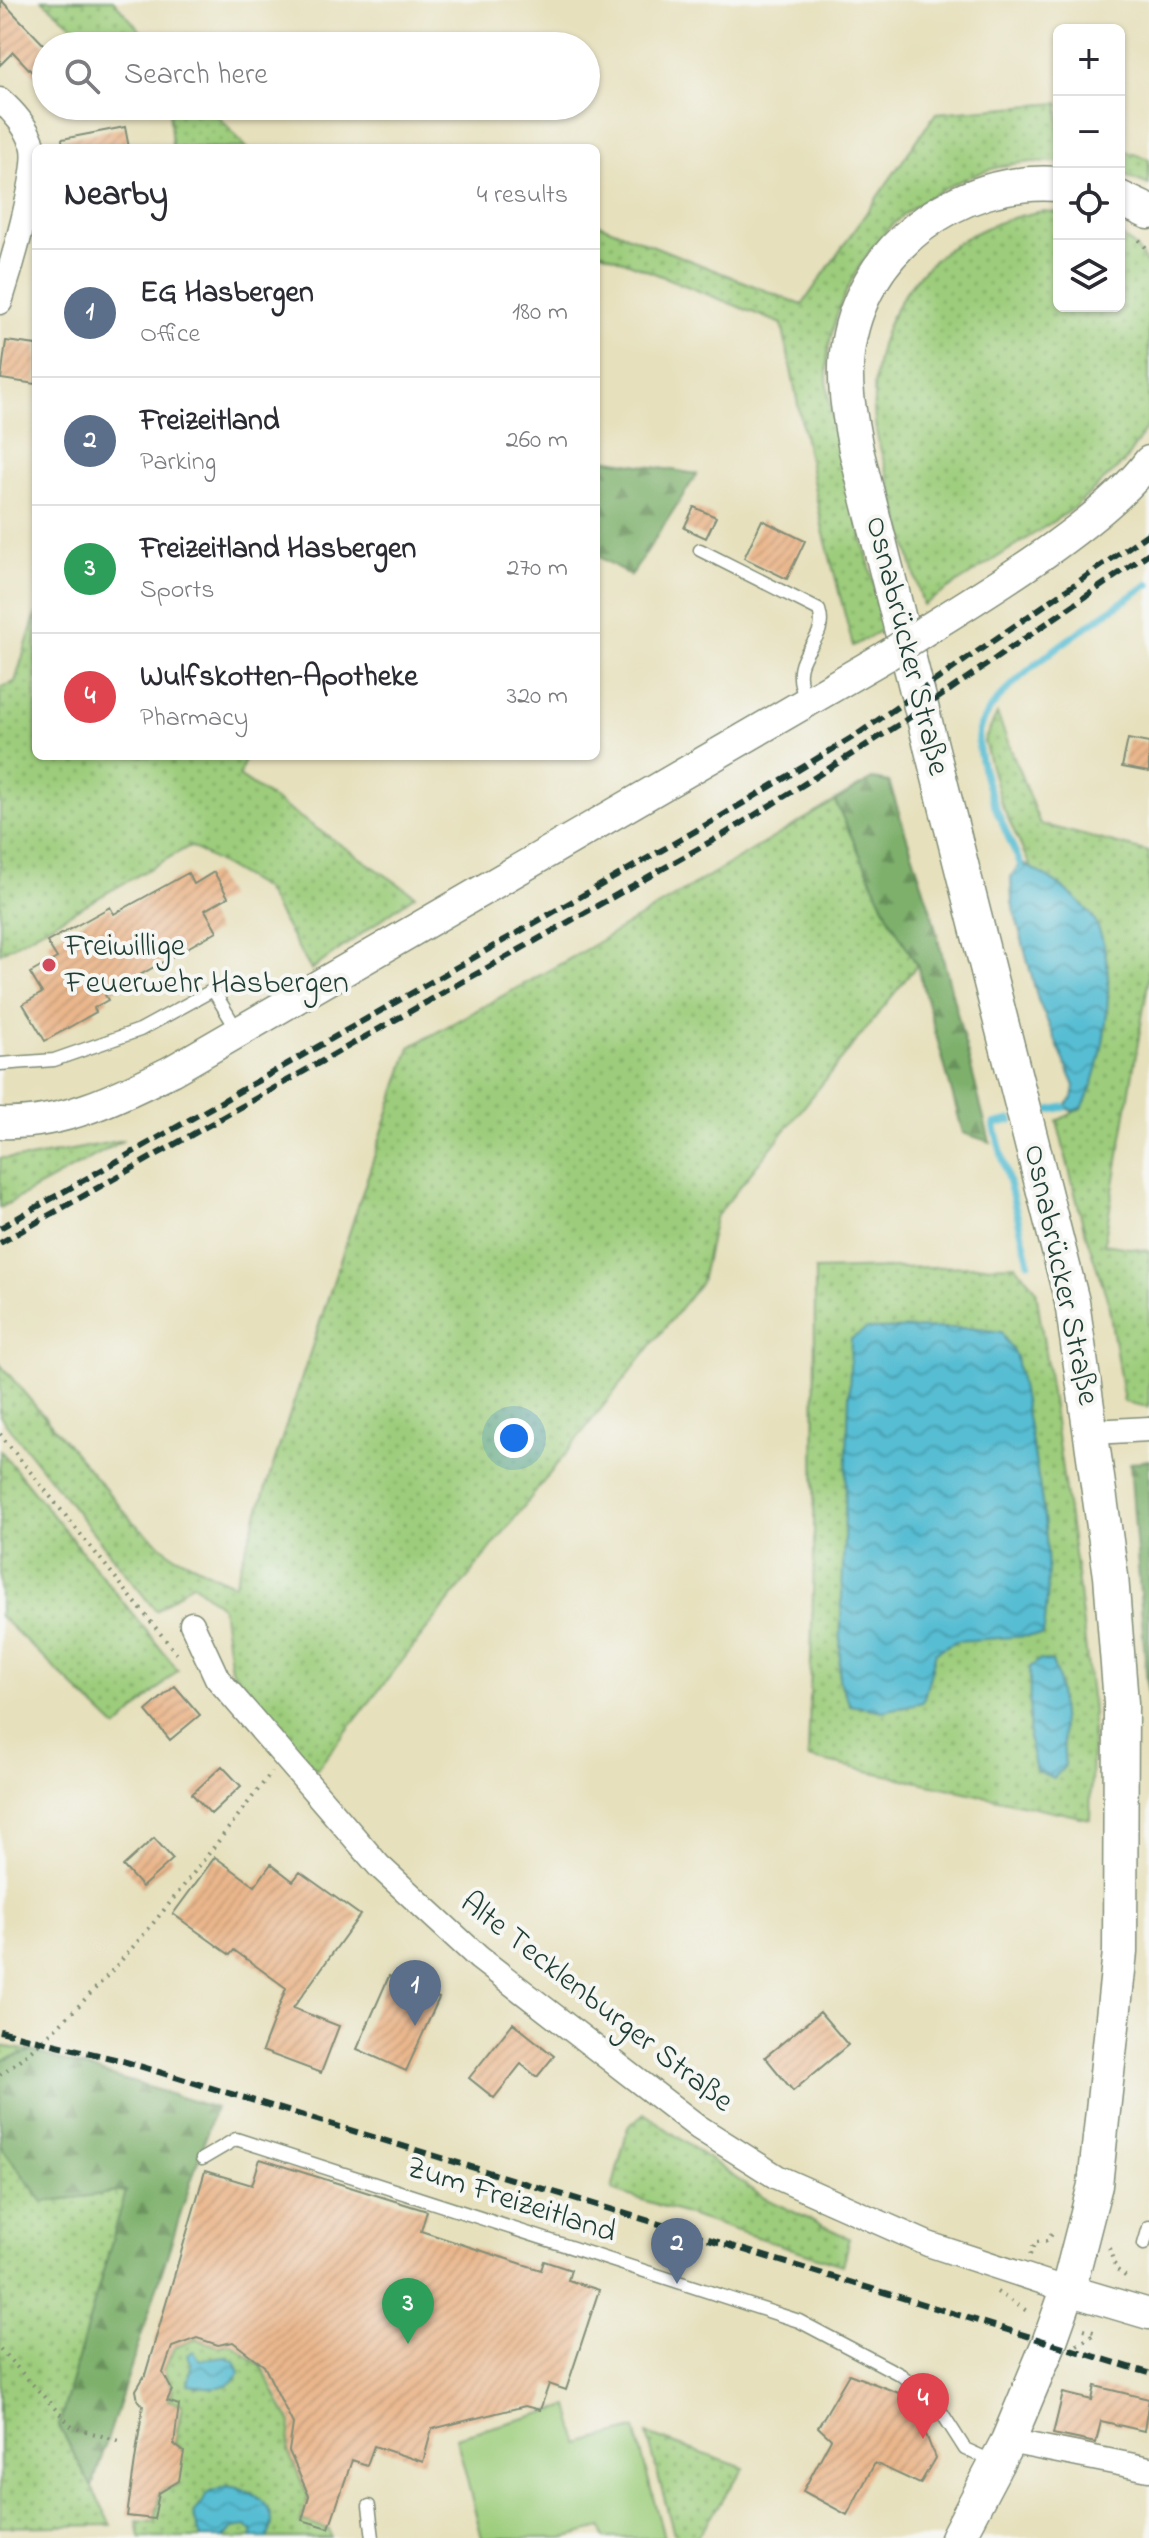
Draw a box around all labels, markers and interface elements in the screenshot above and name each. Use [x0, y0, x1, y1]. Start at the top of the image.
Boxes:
map controls [1053, 24, 1125, 312]
button: + [1053, 24, 1125, 96]
search box [32, 32, 600, 120]
icon: search [60, 54, 104, 98]
text: Search here [124, 54, 268, 98]
button: − [1053, 96, 1125, 168]
button: locate [1053, 168, 1125, 240]
text: Nearby [64, 171, 168, 221]
text: 4 results [477, 177, 568, 215]
button: layers [1053, 240, 1125, 312]
text: EG Hasbergen [140, 272, 314, 316]
text: 1 [86, 294, 94, 332]
text: 180 m [512, 294, 568, 332]
text: Office [140, 316, 200, 354]
text: Freizeitland [140, 400, 280, 444]
text: 2 [84, 422, 96, 460]
text: 260 m [506, 422, 568, 460]
text: Parking [140, 444, 216, 482]
street label: Osnabrücker Straße [851, 512, 961, 781]
text: Freizeitland Hasbergen [140, 528, 416, 572]
text: 3 [85, 550, 95, 588]
text: 270 m [506, 550, 568, 588]
text: Sports [140, 572, 214, 610]
text: Wulfskotten-Apotheke [140, 656, 418, 700]
text: 4 [85, 678, 95, 716]
text: 320 m [506, 678, 568, 716]
text: Pharmacy [140, 700, 248, 738]
place label: Freiwillige Feuerwehr Hasbergen [64, 924, 349, 1008]
marker: Freiwillige Feuerwehr Hasbergen [40, 956, 58, 974]
street label: Osnabrücker Straße [1009, 1140, 1111, 1410]
your location [494, 1418, 534, 1458]
street label: Alte Tecklenburger Straße [449, 1881, 743, 2125]
pin: 1 [389, 1960, 441, 2026]
street label: Zum Freizeitland [400, 2145, 622, 2257]
pin: 2 [651, 2218, 703, 2284]
pin: 3 [382, 2278, 434, 2344]
pin: 4 [897, 2373, 949, 2439]

